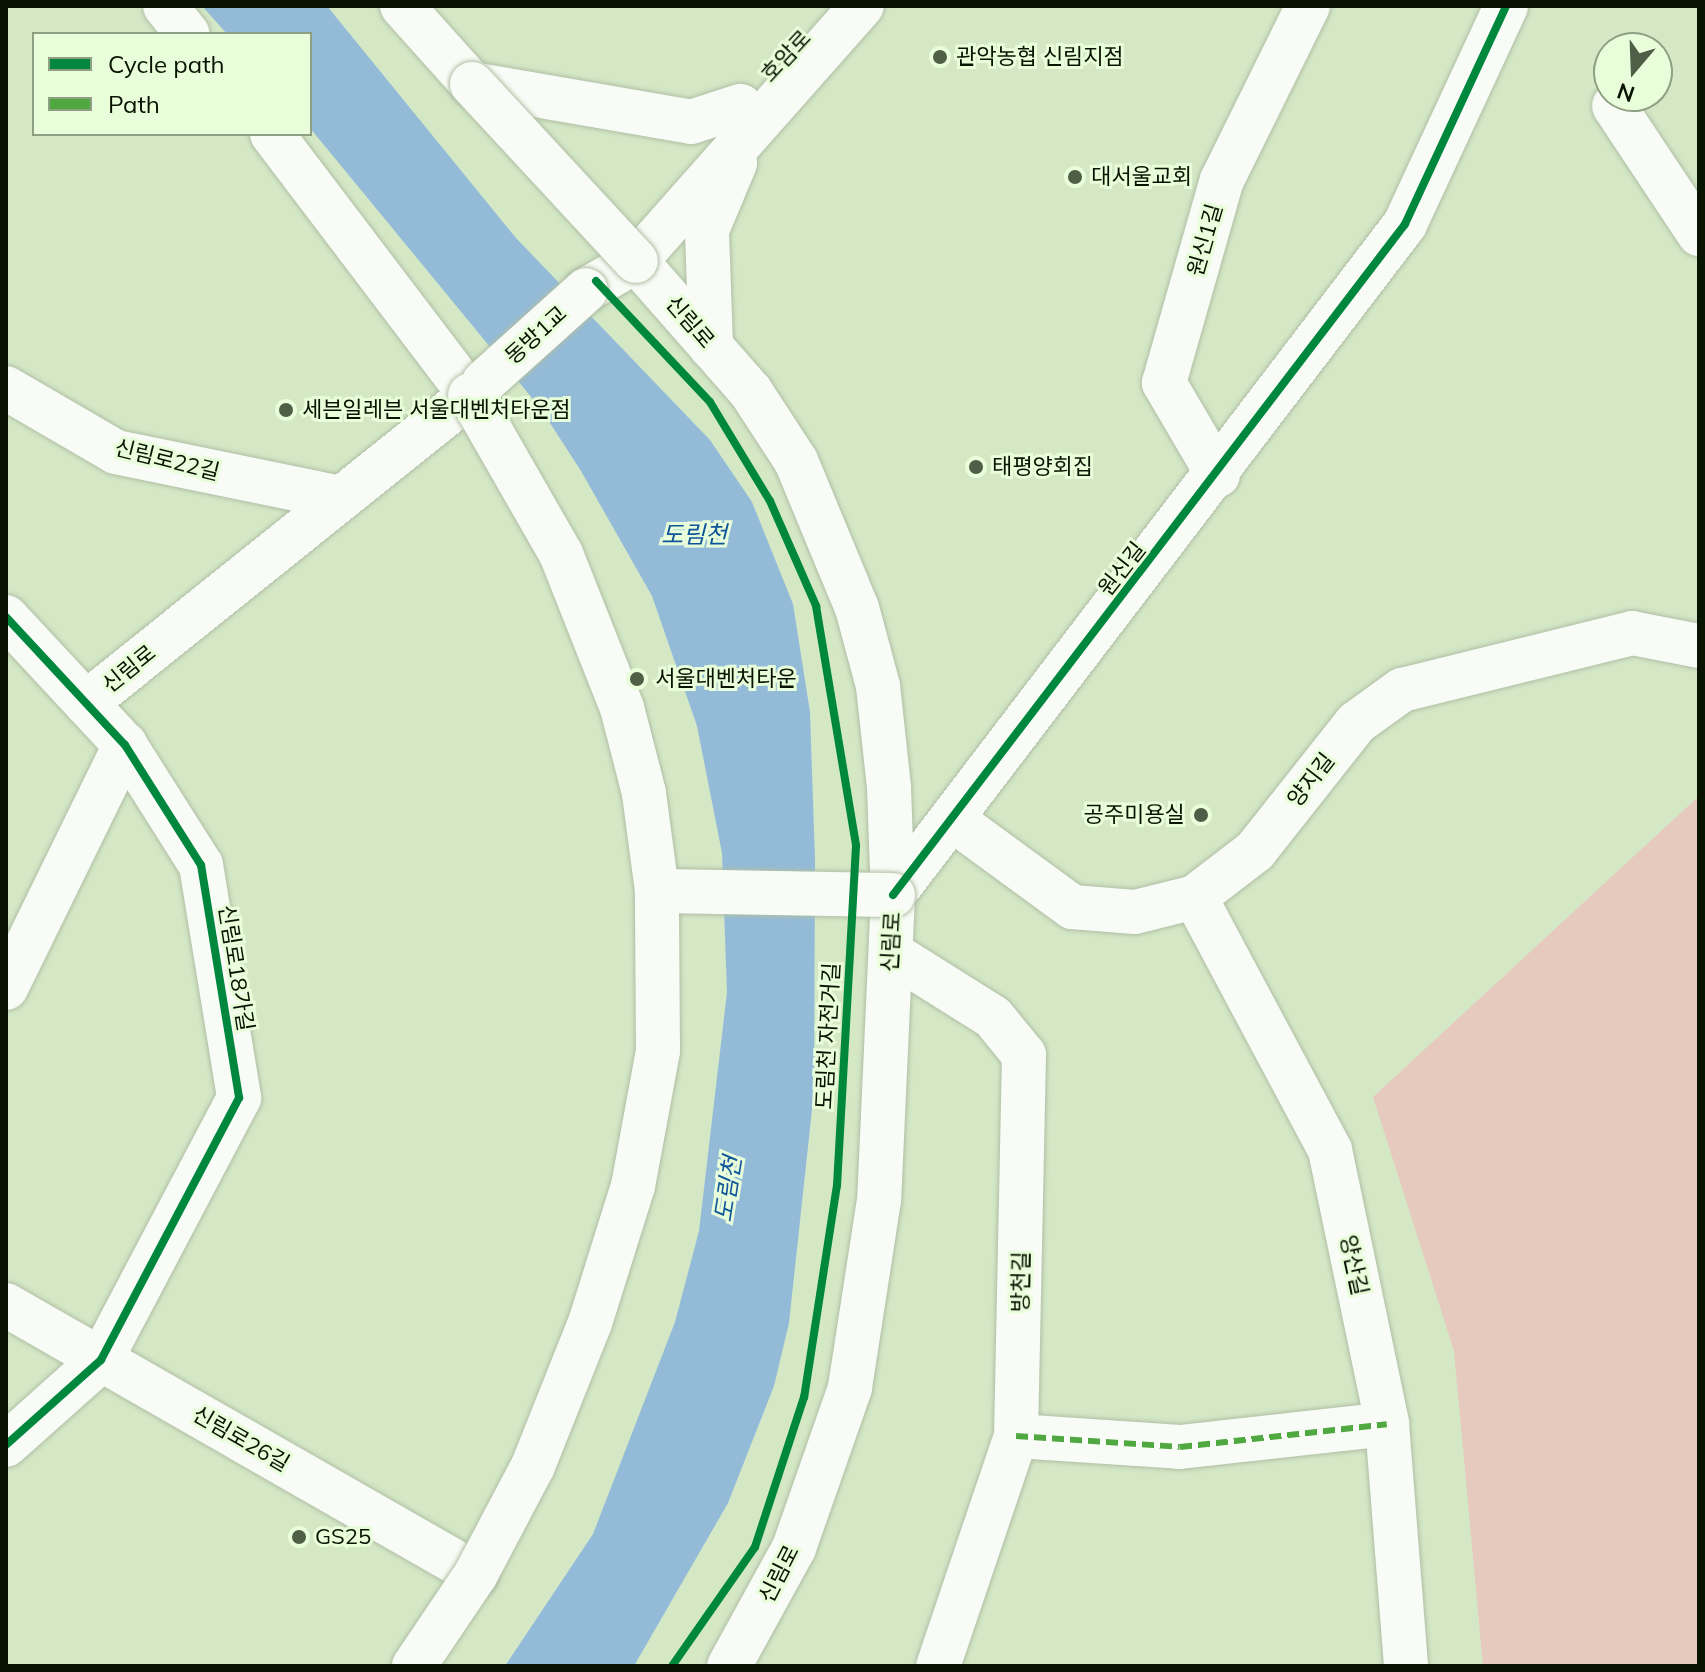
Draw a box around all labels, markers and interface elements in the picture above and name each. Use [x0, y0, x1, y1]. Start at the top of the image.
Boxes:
street label: 호암로 [756, 25, 816, 87]
legend [32, 32, 312, 136]
north arrow [1593, 32, 1673, 112]
place label: 관악농협 신림지점 [956, 44, 1124, 70]
marker: 관악농협 신림지점 [931, 48, 949, 66]
text: Cycle path [108, 49, 225, 79]
text: N [1613, 77, 1638, 109]
text: Path [108, 89, 160, 119]
place label: 대서울교회 [1091, 164, 1192, 190]
marker: 대서울교회 [1066, 168, 1084, 186]
street label: 원신1길 [1182, 201, 1228, 279]
street label: 신림로 [660, 290, 720, 354]
street label: 동방1교 [500, 300, 572, 370]
place label: 세븐일레븐 서울대벤처타운점 [302, 397, 571, 423]
marker: 세븐일레븐 서울대벤처타운점 [277, 401, 295, 419]
street label: 신림로22길 [112, 434, 222, 486]
place label: 태평양회집 [992, 454, 1093, 480]
marker: 태평양회집 [967, 458, 985, 476]
water label: 도림천 [661, 521, 727, 549]
street label: 원신길 [1093, 537, 1151, 601]
street label: 신림로 [97, 640, 161, 698]
place label: 서울대벤처타운 [655, 666, 797, 692]
marker: 서울대벤처타운 [626, 668, 648, 690]
street label: 양지길 [1282, 748, 1340, 812]
place label: 공주미용실 [1084, 802, 1185, 828]
marker: 공주미용실 [1192, 806, 1210, 824]
street label: 신림로18가길 [213, 903, 259, 1033]
street label: 신림로 [876, 911, 906, 973]
street label: 도림천 자전거길 [811, 962, 845, 1110]
water label: 도림천 [709, 1154, 747, 1224]
street label: 양산길 [1335, 1233, 1373, 1297]
street label: 방천길 [1007, 1251, 1035, 1313]
street label: 신림로26길 [188, 1401, 294, 1477]
place label: GS25 [315, 1524, 371, 1550]
marker: GS25 [290, 1528, 308, 1546]
street label: 신림로 [753, 1541, 805, 1607]

